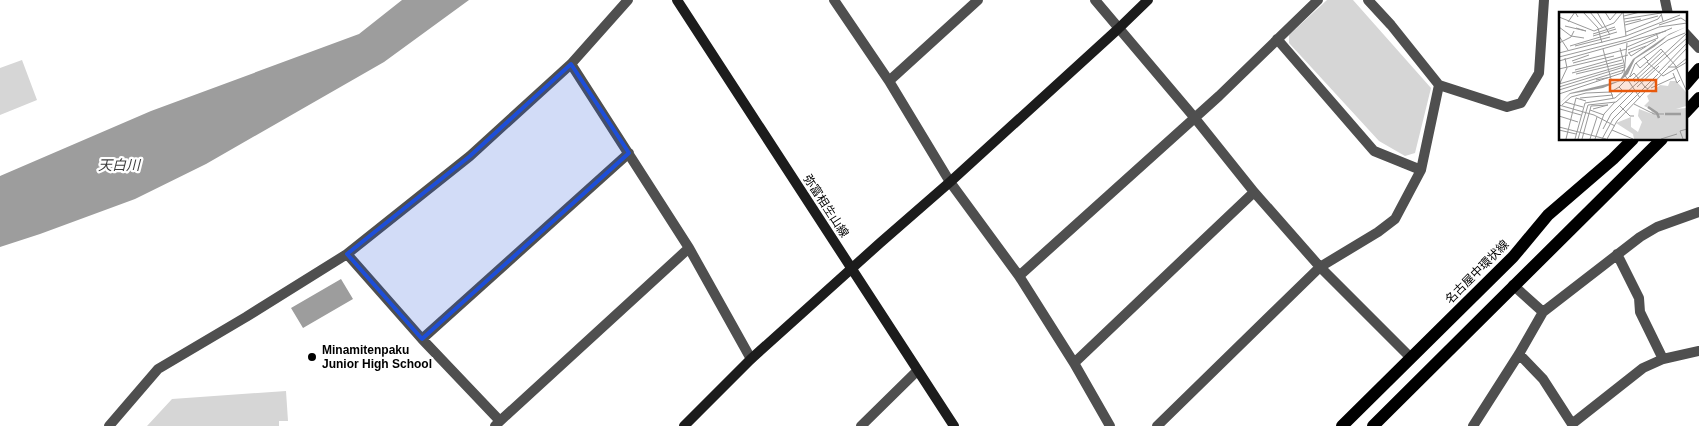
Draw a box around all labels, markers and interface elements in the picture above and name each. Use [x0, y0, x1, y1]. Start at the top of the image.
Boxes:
inset map [1559, 12, 1686, 140]
water label: 天白川 [98, 157, 142, 173]
street label: 弥富相生山線 [801, 172, 851, 240]
street label: 名古屋中環状線 [1442, 237, 1512, 307]
place label: Minamitenpaku Junior High School [322, 343, 432, 371]
marker: Minamitenpaku Junior High School [306, 351, 318, 363]

